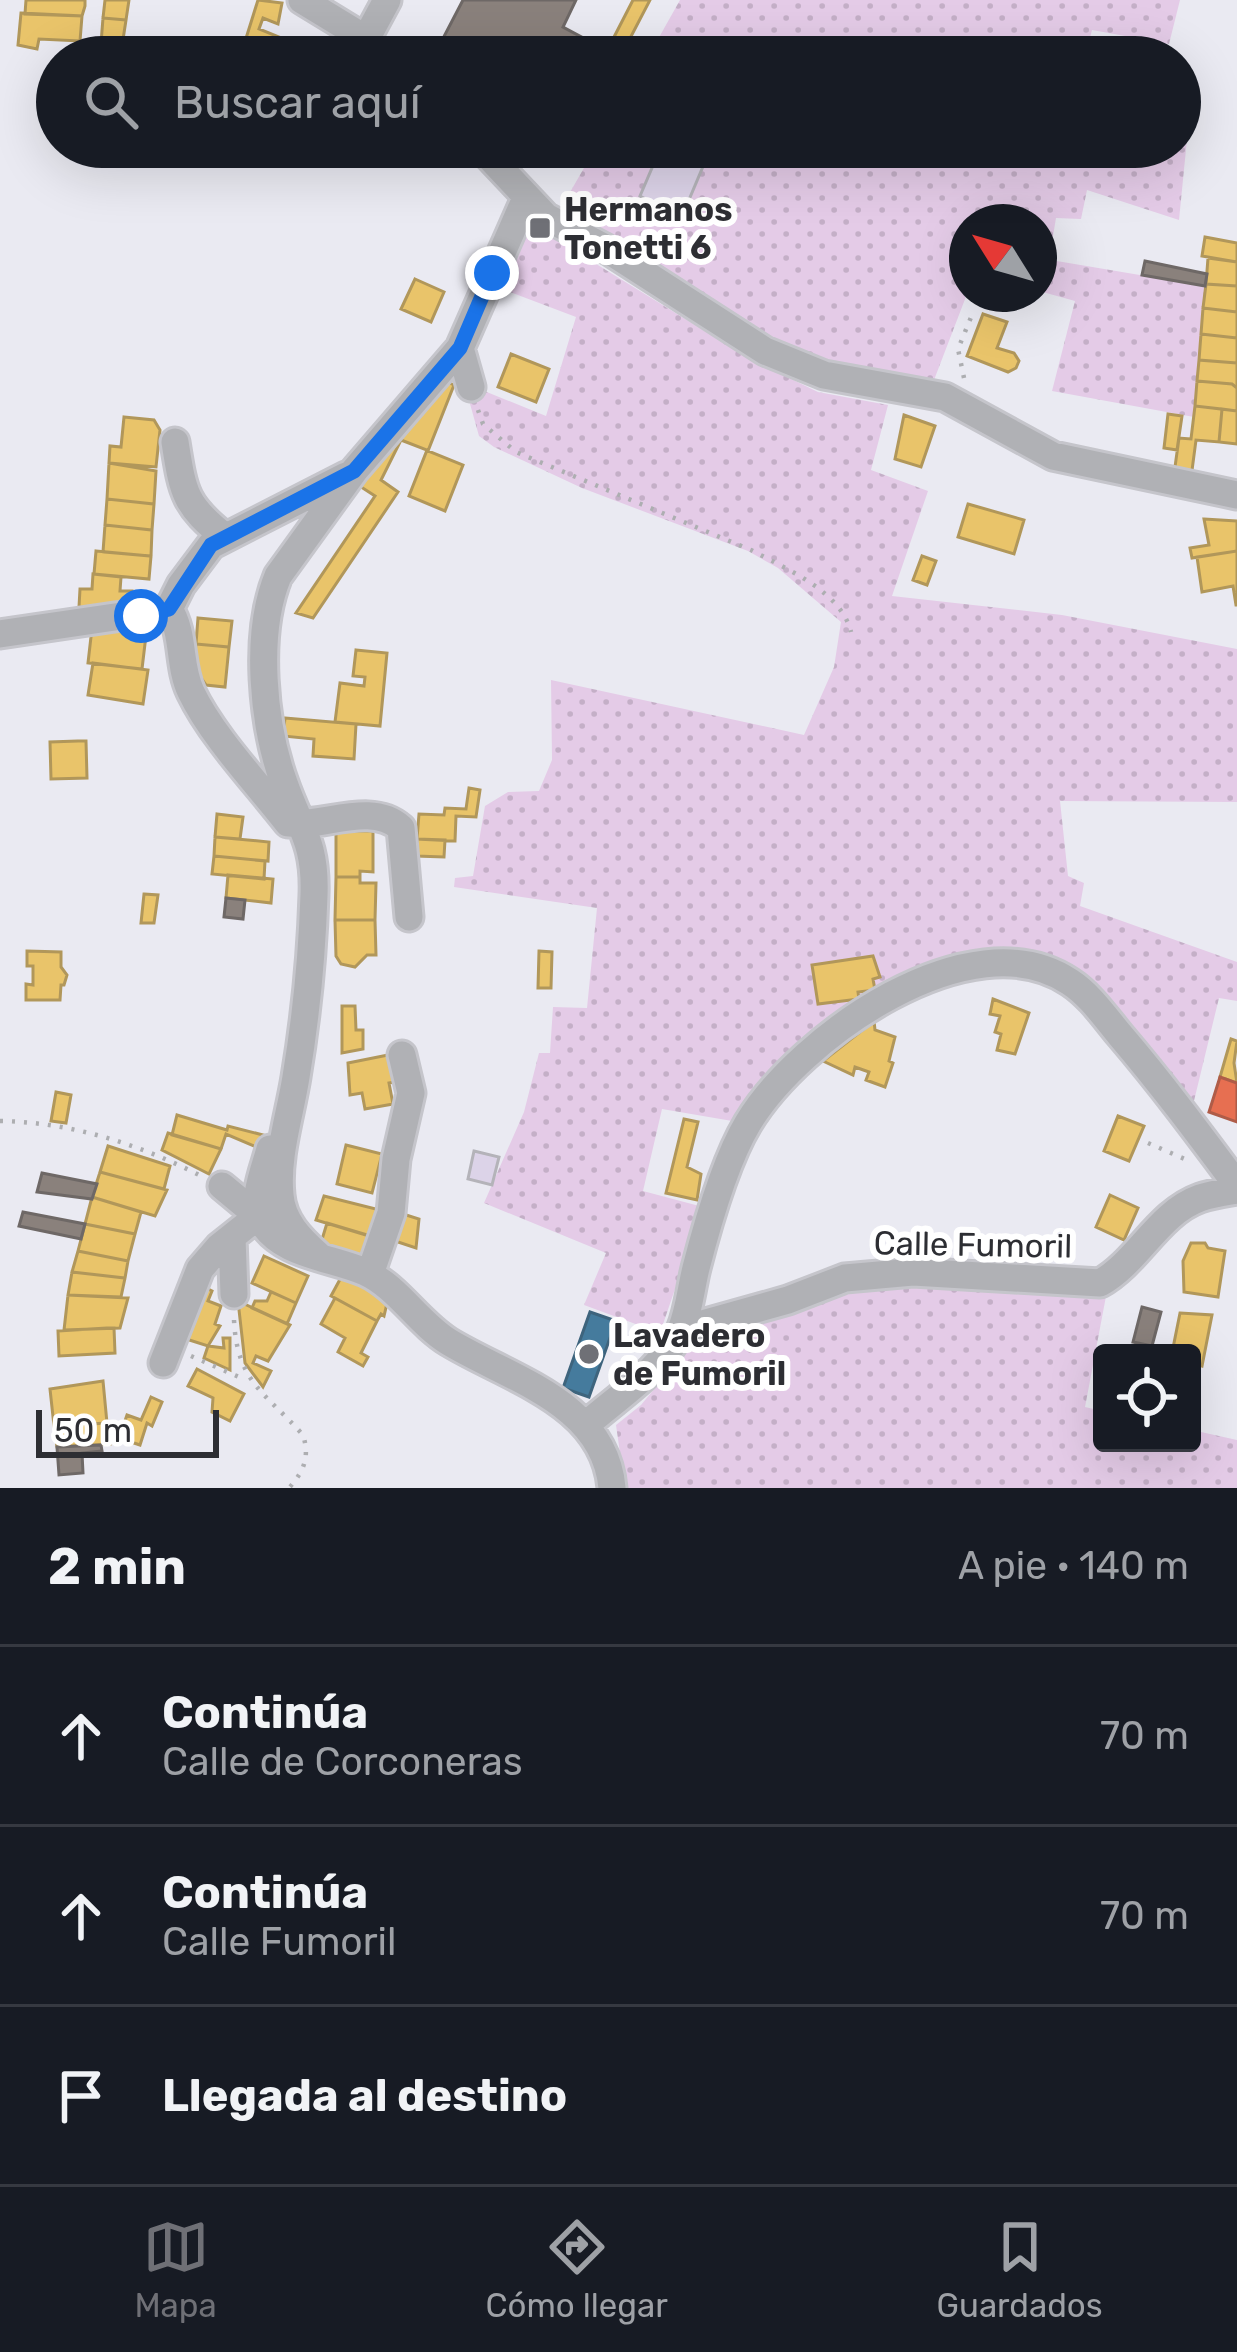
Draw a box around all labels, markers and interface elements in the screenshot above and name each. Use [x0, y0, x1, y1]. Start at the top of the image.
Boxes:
search box [36, 36, 1201, 168]
icon: search [78, 69, 144, 135]
text: Buscar aquí [174, 76, 421, 129]
place label: Hermanos Tonetti 6 [564, 190, 733, 267]
north arrow [949, 204, 1057, 312]
marker: Hermanos Tonetti 6 [527, 215, 553, 241]
route end [465, 246, 519, 300]
route start [114, 589, 168, 643]
street label: Calle Fumoril [873, 1223, 1073, 1266]
place label: Lavadero de Fumoril [613, 1316, 786, 1393]
marker: Lavadero de Fumoril [576, 1341, 602, 1367]
map controls [1093, 1344, 1201, 1452]
button: locate [1093, 1344, 1201, 1452]
scale bar [36, 1404, 219, 1457]
text: 50 m [54, 1411, 132, 1450]
text: 2 min [48, 1536, 186, 1597]
text: A pie · 140 m [958, 1543, 1189, 1589]
text: Continúa [162, 1686, 368, 1739]
icon: ahead [48, 1703, 114, 1769]
text: 70 m [1100, 1713, 1189, 1759]
text: Calle de Corconeras [162, 1739, 523, 1785]
text: Continúa [162, 1866, 368, 1919]
icon: ahead [48, 1883, 114, 1949]
text: 70 m [1100, 1893, 1189, 1939]
text: Calle Fumoril [162, 1919, 397, 1965]
icon: arrive [48, 2063, 114, 2129]
text: Llegada al destino [162, 2069, 567, 2122]
tab: Mapa [134, 2214, 217, 2325]
tab: Cómo llegar [486, 2214, 668, 2325]
tab: Guardados [937, 2214, 1103, 2325]

